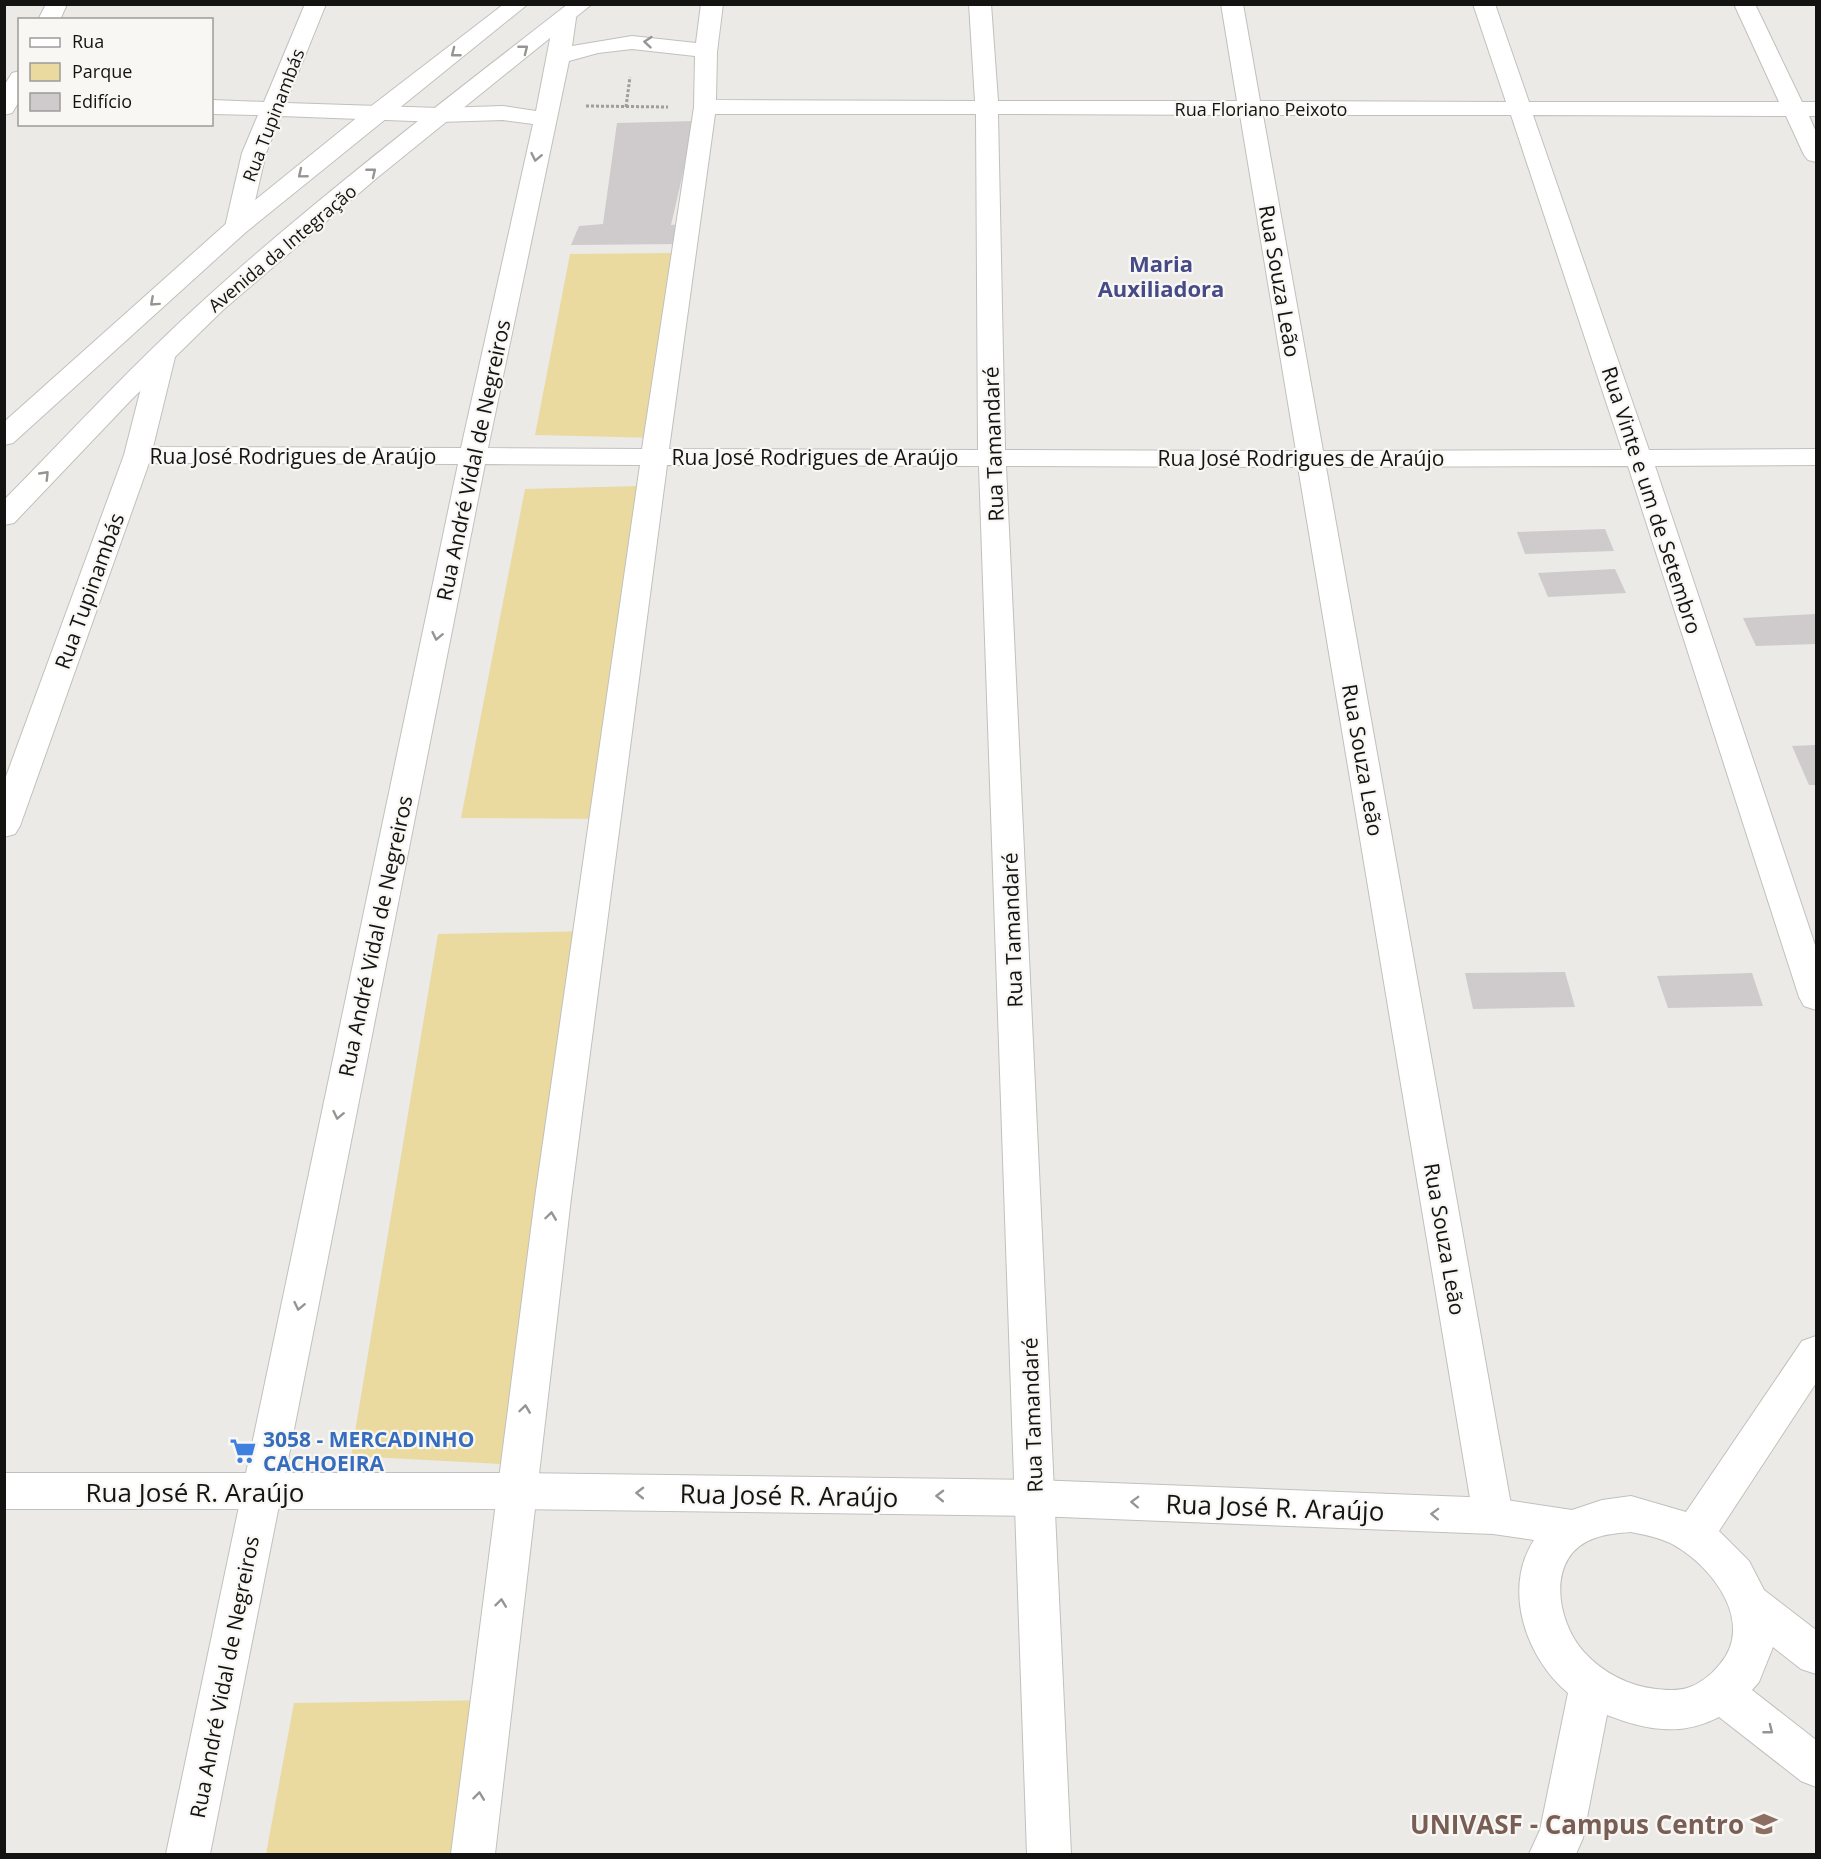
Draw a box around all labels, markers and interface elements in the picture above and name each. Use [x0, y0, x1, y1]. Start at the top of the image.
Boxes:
legend [18, 18, 213, 126]
text: Rua [72, 29, 104, 53]
one-way arrow [644, 36, 653, 49]
street label: Rua Tupinambás [237, 45, 309, 185]
one-way arrow [450, 46, 461, 57]
one-way arrow [517, 46, 528, 57]
text: Parque [72, 59, 132, 83]
text: Edifício [72, 89, 132, 113]
street label: Rua Floriano Peixoto [1175, 97, 1347, 121]
one-way arrow [530, 152, 543, 162]
one-way arrow [298, 167, 309, 178]
one-way arrow [365, 168, 376, 179]
street label: Avenida da Integração [203, 179, 361, 317]
street label: Rua Souza Leão [1253, 203, 1307, 359]
district label: Maria Auxiliadora [1098, 248, 1224, 303]
one-way arrow [151, 294, 162, 305]
street label: Rua André Vidal de Negreiros [429, 317, 517, 603]
street label: Rua Vinte e um de Setembro [1595, 363, 1709, 637]
street label: Rua Tamandaré [976, 366, 1010, 522]
street label: Rua José Rodrigues de Araújo [150, 442, 436, 470]
street label: Rua José Rodrigues de Araújo [672, 443, 958, 471]
street label: Rua José Rodrigues de Araújo [1158, 444, 1444, 472]
one-way arrow [38, 472, 49, 482]
street label: Rua Tupinambás [48, 509, 130, 673]
one-way arrow [431, 631, 444, 641]
street label: Rua Souza Leão [1336, 682, 1390, 838]
street label: Rua André Vidal de Negreiros [331, 793, 419, 1079]
street label: Rua Tamandaré [995, 852, 1029, 1008]
one-way arrow [332, 1110, 345, 1120]
street label: Rua Souza Leão [1418, 1161, 1472, 1317]
one-way arrow [545, 1211, 557, 1220]
one-way arrow [293, 1301, 306, 1311]
street label: Rua Tamandaré [1015, 1337, 1049, 1493]
one-way arrow [519, 1405, 531, 1414]
place label: 3058 - MERCADINHO CACHOEIRA [263, 1425, 474, 1477]
supermarket icon: 3058 - MERCADINHO CACHOEIRA [228, 1436, 258, 1466]
street label: Rua José R. Araújo [86, 1474, 304, 1510]
street label: Rua José R. Araújo [679, 1475, 899, 1515]
street label: Rua José R. Araújo [1165, 1485, 1385, 1529]
one-way arrow [636, 1487, 645, 1499]
one-way arrow [936, 1490, 945, 1503]
one-way arrow [1130, 1495, 1139, 1508]
one-way arrow [1430, 1507, 1439, 1520]
street label: Rua André Vidal de Negreiros [183, 1534, 265, 1820]
one-way arrow [494, 1598, 507, 1607]
one-way arrow [1762, 1722, 1773, 1733]
one-way arrow [472, 1792, 485, 1801]
place label: UNIVASF - Campus Centro [1410, 1806, 1744, 1842]
school or university icon: UNIVASF - Campus Centro [1749, 1809, 1779, 1839]

